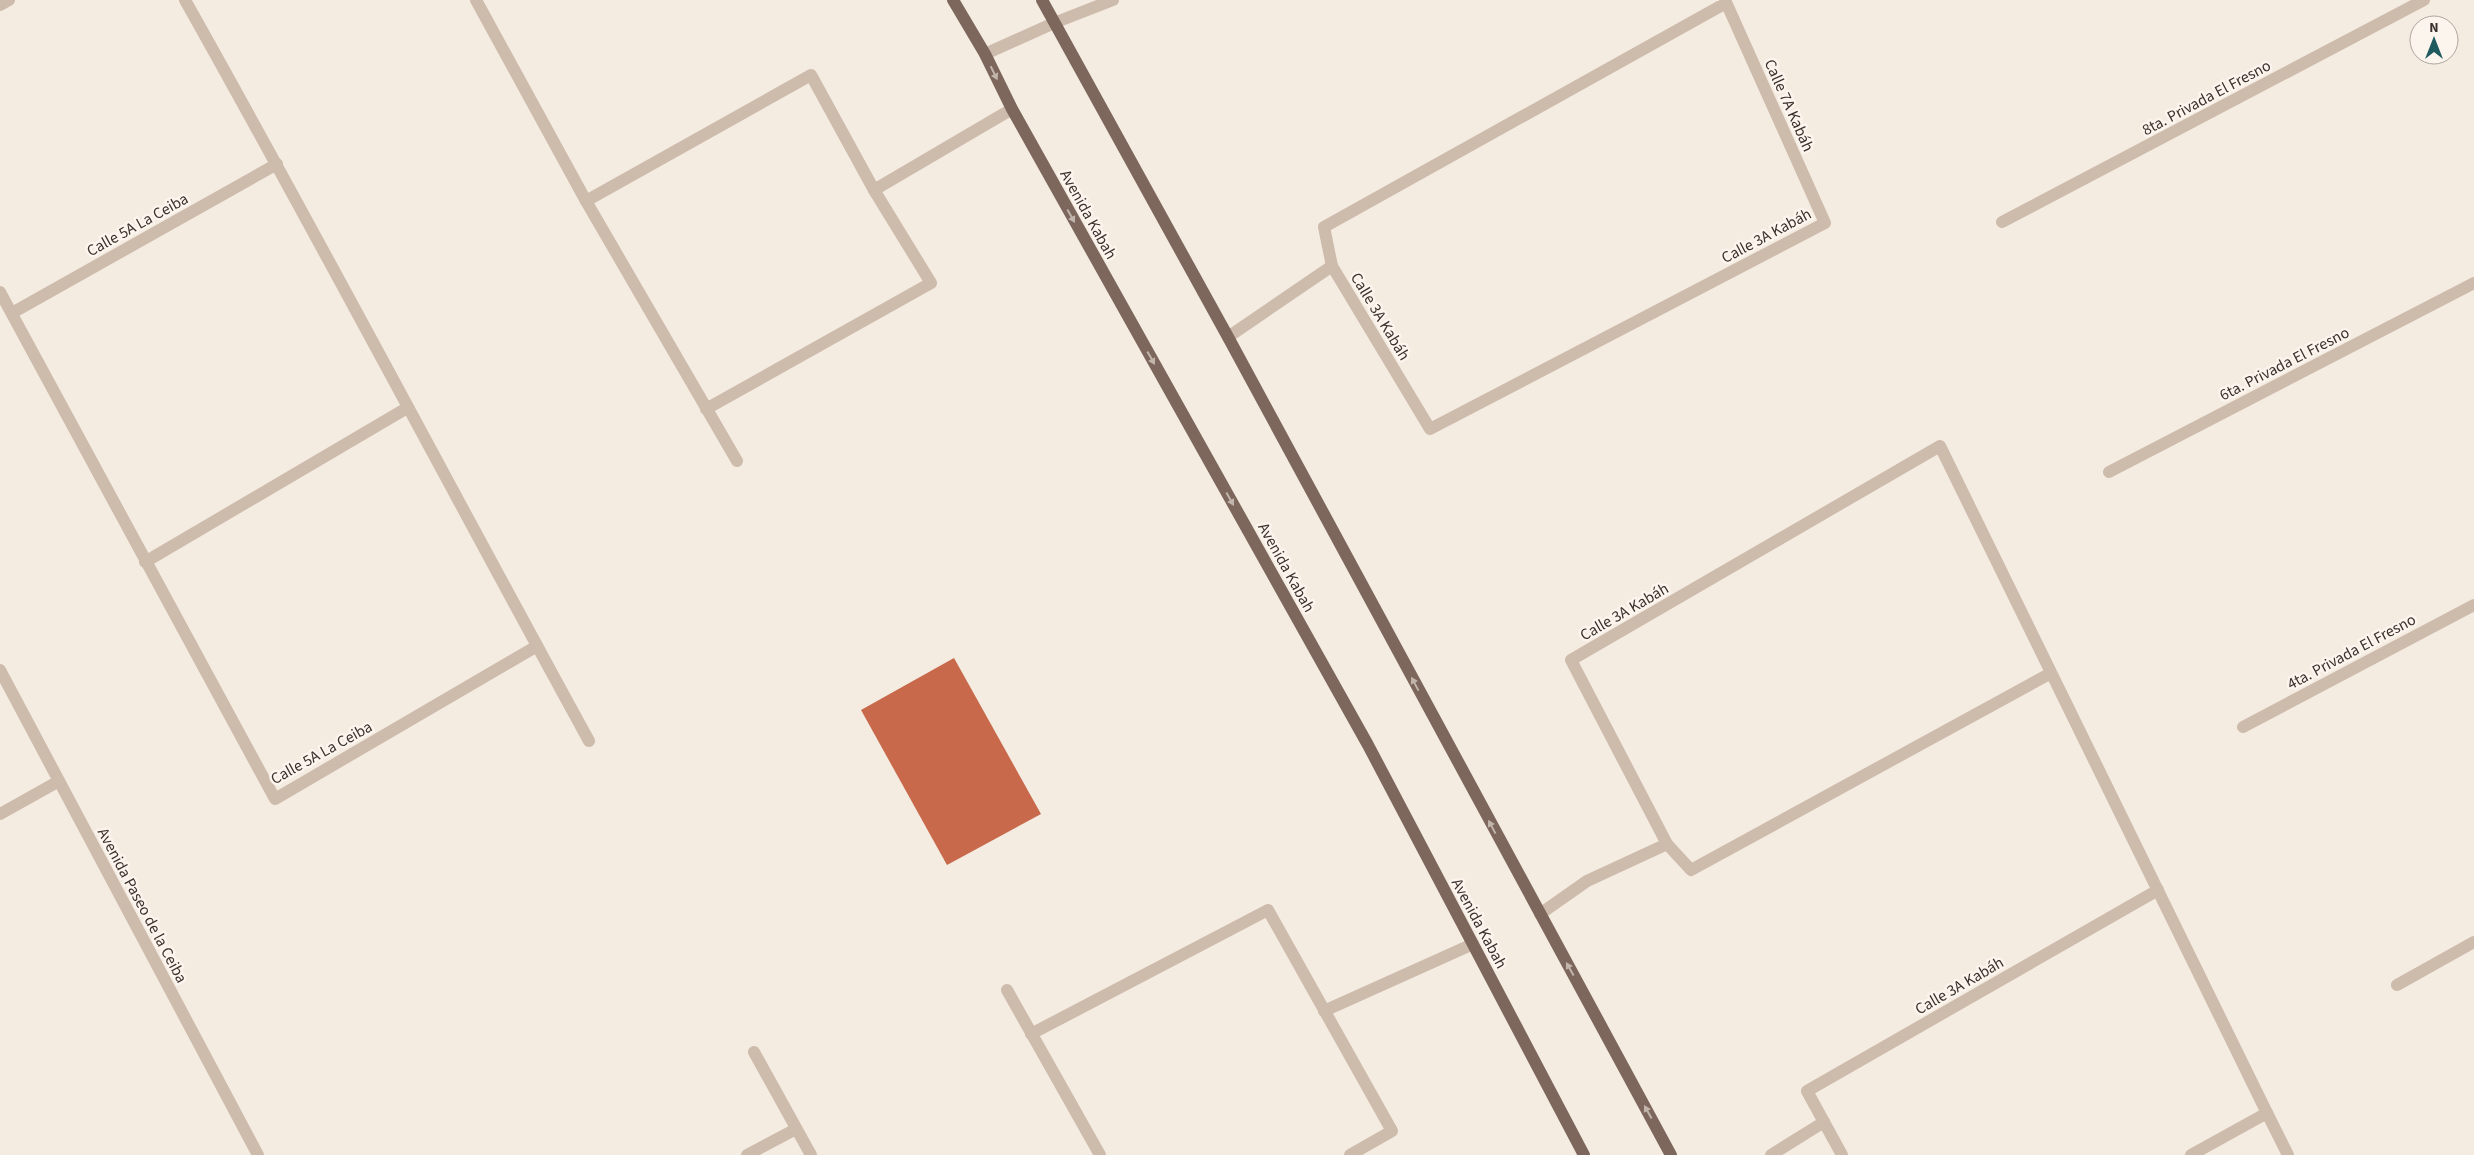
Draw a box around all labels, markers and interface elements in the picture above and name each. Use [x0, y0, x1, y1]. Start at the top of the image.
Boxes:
north arrow [2409, 15, 2459, 65]
text: N [2429, 18, 2439, 38]
street label: 8ta. Privada El Fresno [2138, 55, 2275, 141]
street label: Calle 7A Kabáh [1759, 56, 1819, 155]
one-way arrow [990, 66, 998, 80]
street label: Avenida Kabah [1054, 166, 1122, 263]
street label: Calle 5A La Ceiba [83, 188, 192, 262]
street label: Calle 3A Kabáh [1718, 203, 1815, 269]
one-way arrow [1067, 209, 1076, 222]
street label: Calle 3A Kabáh [1345, 268, 1415, 365]
street label: 6ta. Privada El Fresno [2216, 322, 2353, 406]
one-way arrow [1147, 350, 1155, 365]
one-way arrow [1226, 492, 1234, 507]
street label: Avenida Kabah [1252, 519, 1320, 616]
street label: Calle 3A Kabáh [1576, 578, 1673, 646]
street label: 4ta. Privada El Fresno [2283, 609, 2420, 695]
one-way arrow [1411, 676, 1419, 691]
street label: Calle 5A La Ceiba [267, 716, 376, 790]
one-way arrow [1488, 820, 1497, 833]
street label: Avenida Paseo de la Ceiba [92, 824, 192, 987]
street label: Avenida Kabah [1446, 874, 1512, 973]
street label: Calle 3A Kabáh [1911, 952, 2008, 1020]
one-way arrow [1566, 962, 1574, 977]
one-way arrow [1643, 1106, 1652, 1119]

